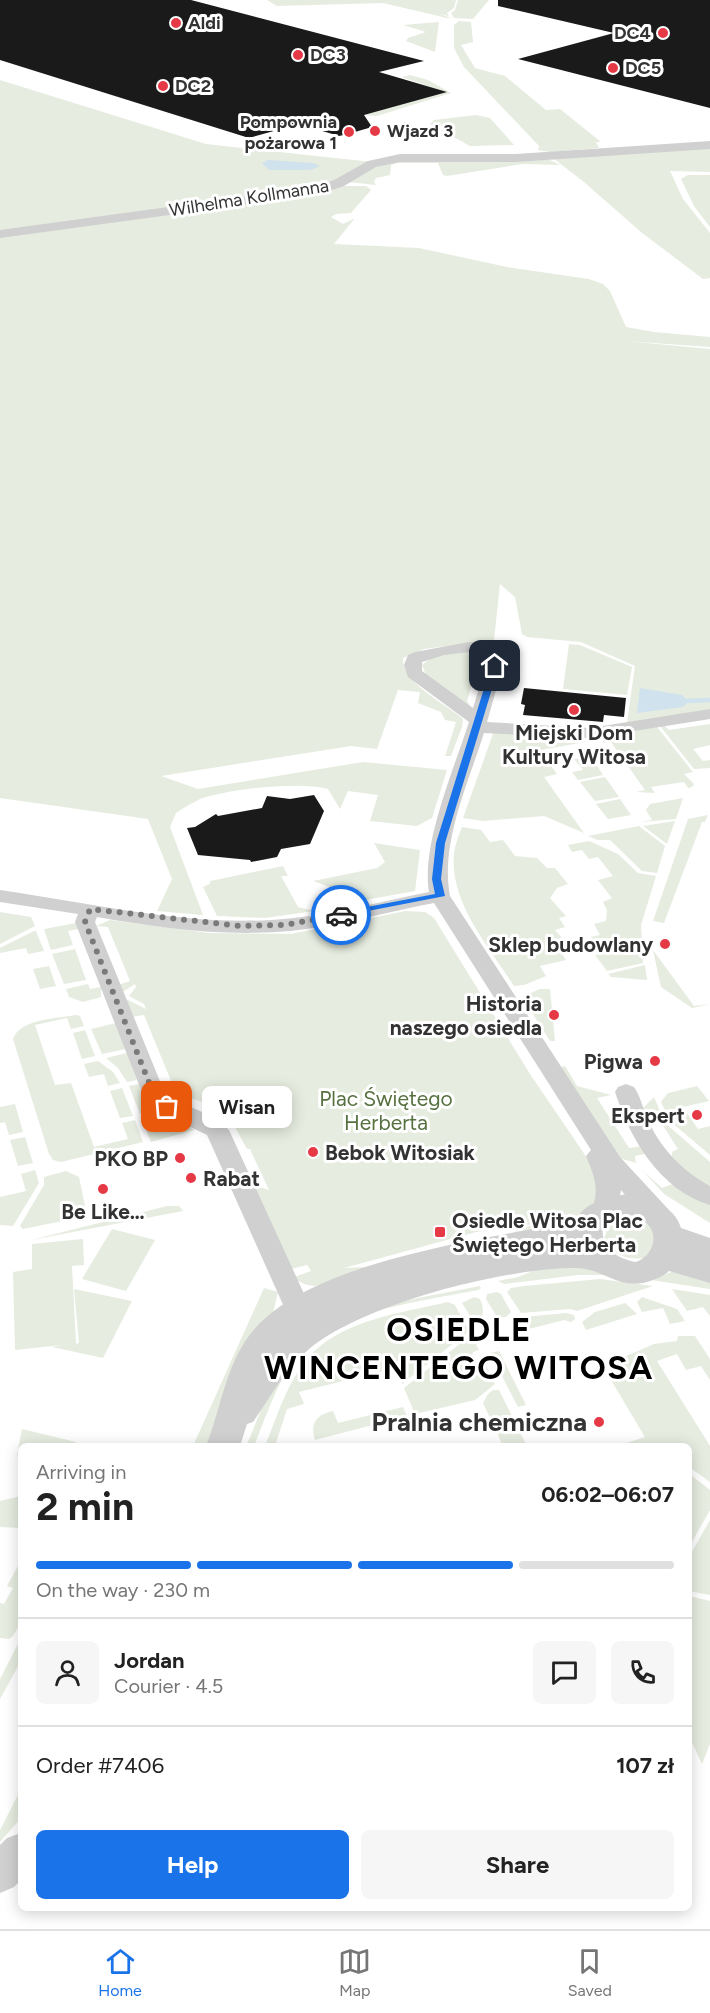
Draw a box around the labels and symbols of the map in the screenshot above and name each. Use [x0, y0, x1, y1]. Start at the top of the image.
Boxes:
place label: Aldi [188, 12, 221, 34]
marker: Aldi [169, 16, 183, 30]
place label: DC4 [614, 22, 651, 44]
marker: DC4 [656, 26, 670, 40]
place label: DC3 [310, 44, 346, 66]
marker: DC3 [291, 48, 305, 62]
place label: DC5 [625, 57, 661, 79]
marker: DC5 [606, 61, 620, 75]
place label: DC2 [175, 75, 211, 97]
marker: DC2 [156, 79, 170, 93]
place label: Pompownia pożarowa 1 [240, 111, 337, 154]
place label: Wjazd 3 [387, 120, 453, 142]
marker: Wjazd 3 [368, 124, 382, 138]
marker: Pompownia pożarowa 1 [342, 125, 356, 139]
street label: Wilhelma Kollmanna [168, 175, 330, 221]
pin [469, 640, 520, 691]
marker: Miejski Dom Kultury Witosa [567, 703, 581, 717]
place label: Miejski Dom Kultury Witosa [502, 720, 646, 769]
courier [311, 885, 371, 945]
place label: Sklep budowlany [488, 932, 654, 957]
marker: Sklep budowlany [658, 937, 672, 951]
place label: Historia naszego osiedla [390, 991, 542, 1040]
marker: Historia naszego osiedla [547, 1008, 561, 1022]
place label: Pigwa [584, 1049, 643, 1074]
marker: Pigwa [648, 1054, 662, 1068]
pin [141, 1081, 192, 1132]
callout: Wisan [203, 1086, 293, 1128]
park label: Plac Świętego Herberta [319, 1086, 453, 1135]
place label: Ekspert [611, 1103, 685, 1128]
marker: Ekspert [690, 1108, 704, 1122]
place label: Bebok Witosiak [325, 1140, 476, 1165]
marker: Bebok Witosiak [306, 1145, 320, 1159]
place label: PKO BP [94, 1146, 168, 1171]
marker: PKO BP [173, 1151, 187, 1165]
place label: Rabat [203, 1166, 260, 1191]
marker: Rabat [184, 1171, 198, 1185]
marker: Be Like… [96, 1182, 110, 1196]
place label: Be Like… [61, 1199, 145, 1224]
place label: Osiedle Witosa Plac Świętego Herberta [452, 1208, 643, 1257]
marker: Osiedle Witosa Plac Świętego Herberta [433, 1225, 447, 1239]
district label: OSIEDLE WINCENTEGO WITOSA [264, 1310, 654, 1387]
place label: Pralnia chemiczna [372, 1406, 587, 1438]
marker: Pralnia chemiczna [592, 1415, 606, 1429]

